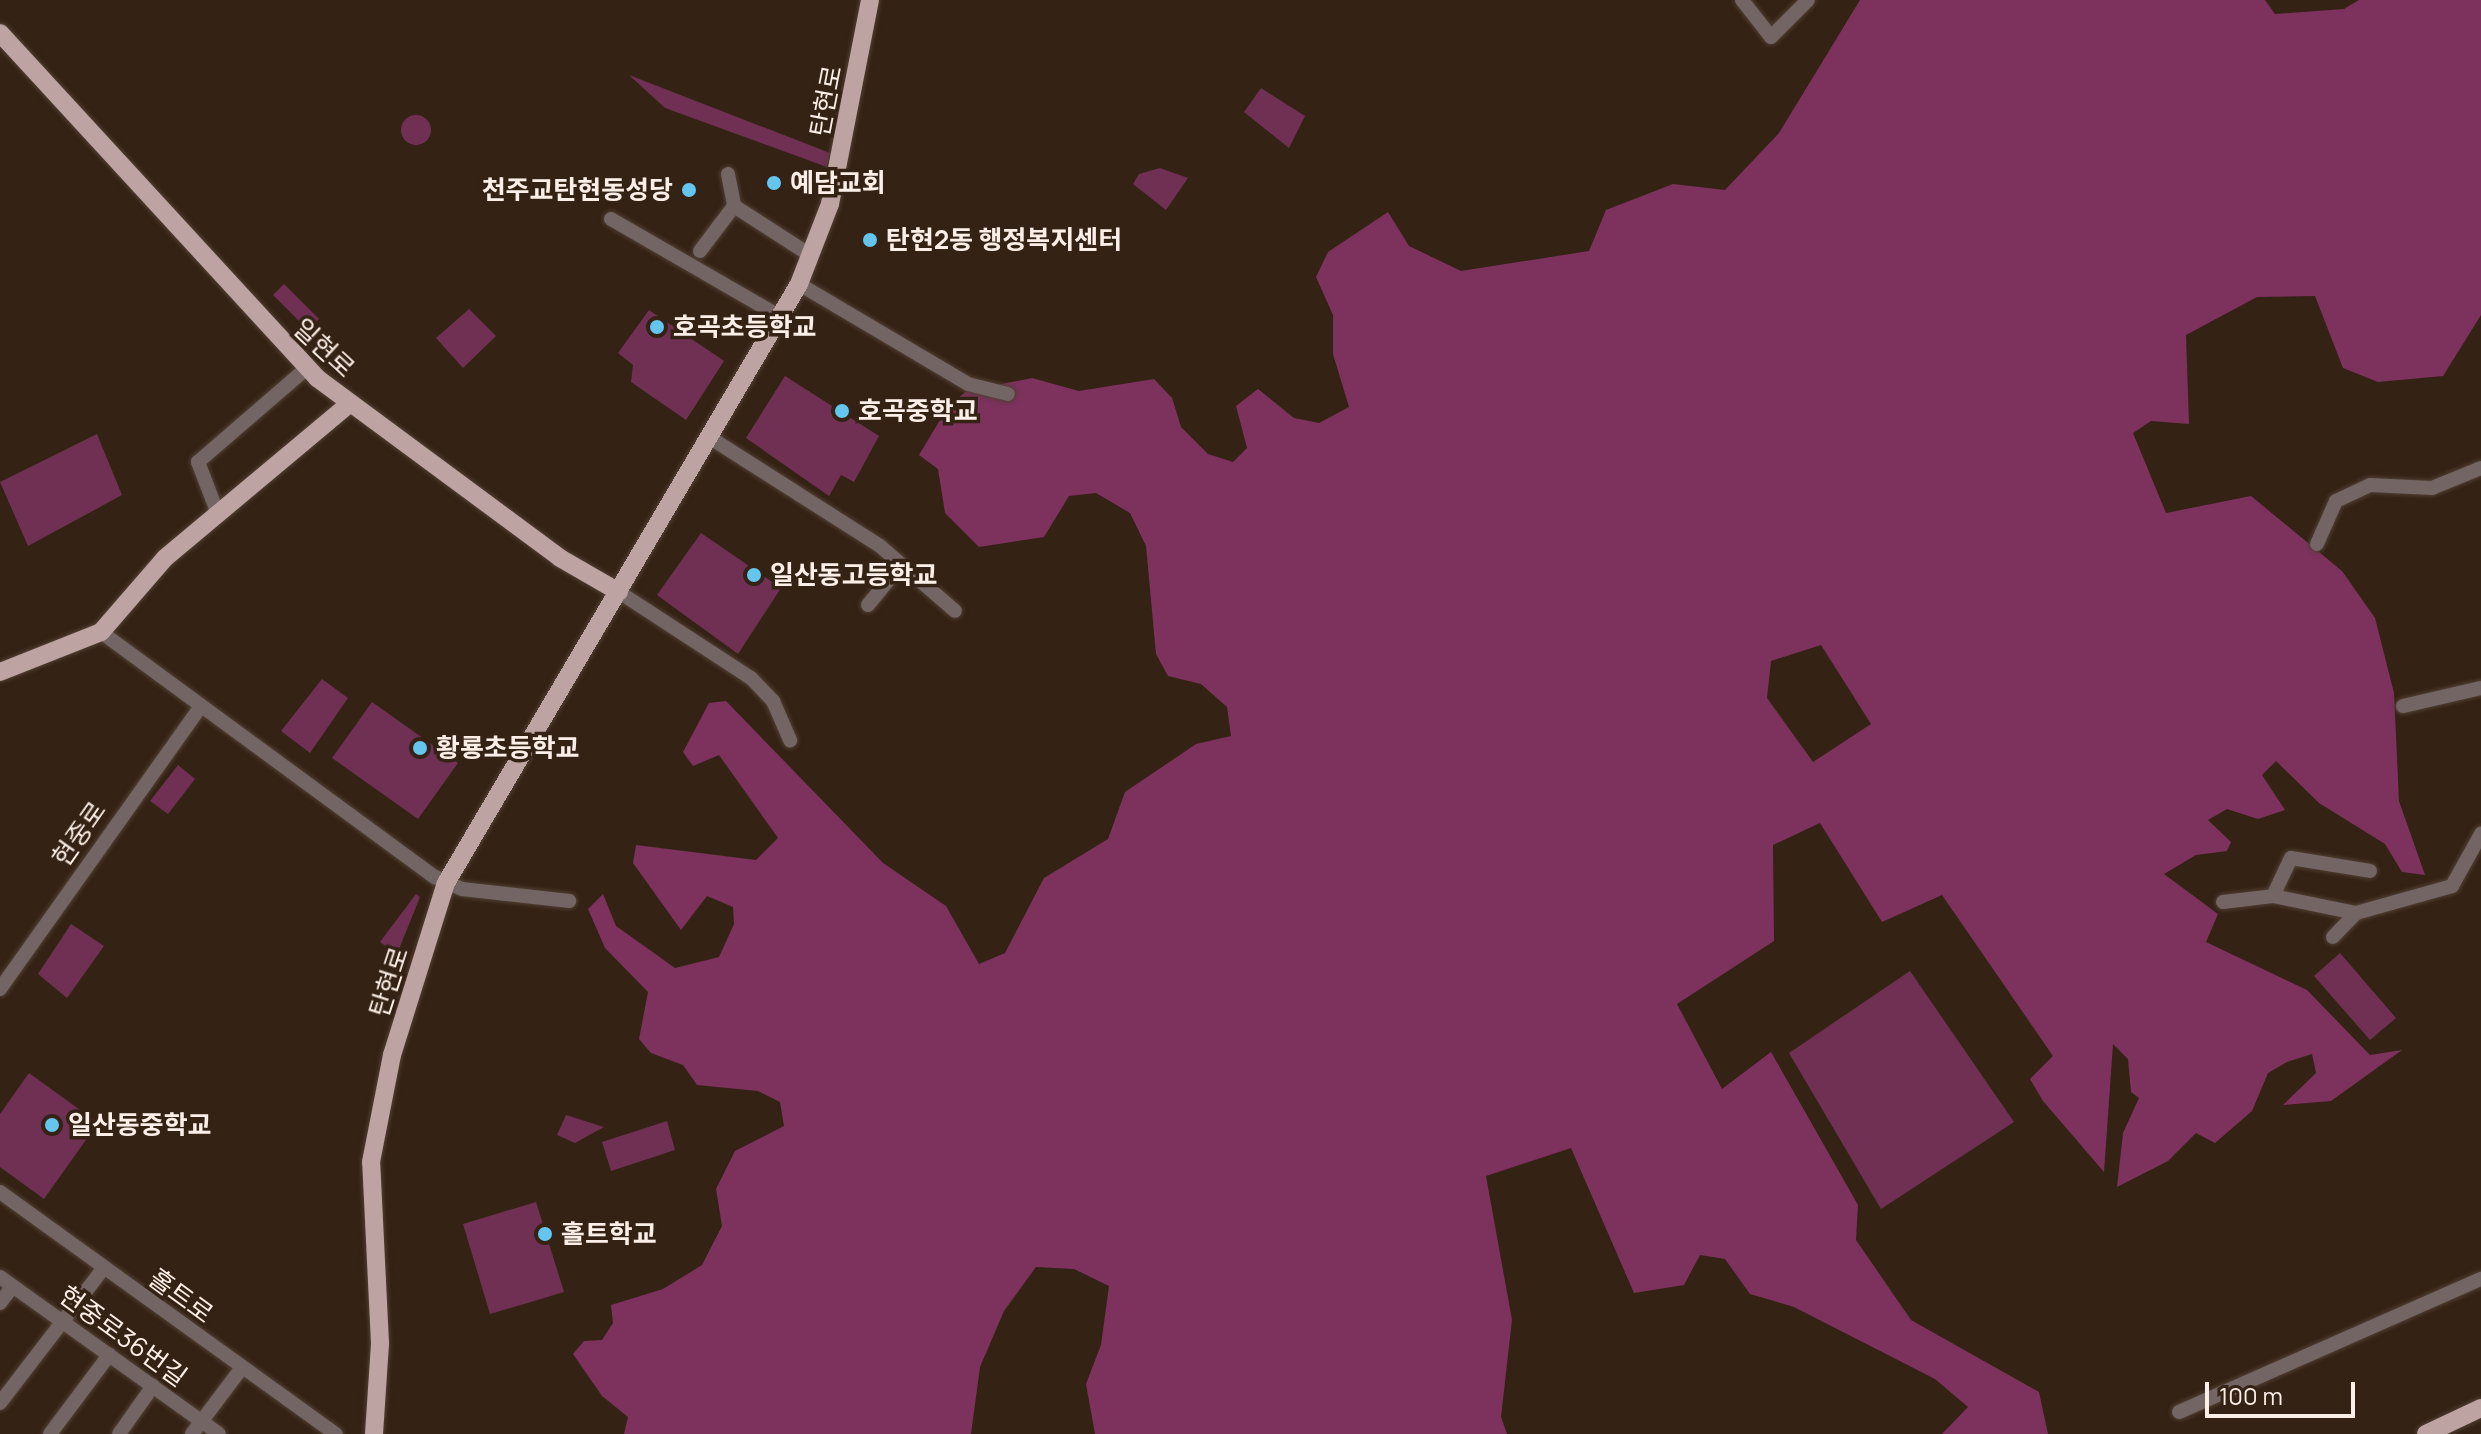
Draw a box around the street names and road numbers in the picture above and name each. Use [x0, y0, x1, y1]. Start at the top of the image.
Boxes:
street label: 탄현로 [804, 63, 848, 139]
street label: 일현로 [287, 312, 361, 384]
street label: 현중로 [46, 796, 112, 872]
street label: 탄현로 [363, 943, 415, 1021]
street label: 홀트로 [143, 1262, 219, 1330]
street label: 현중로36번길 [53, 1279, 193, 1393]

